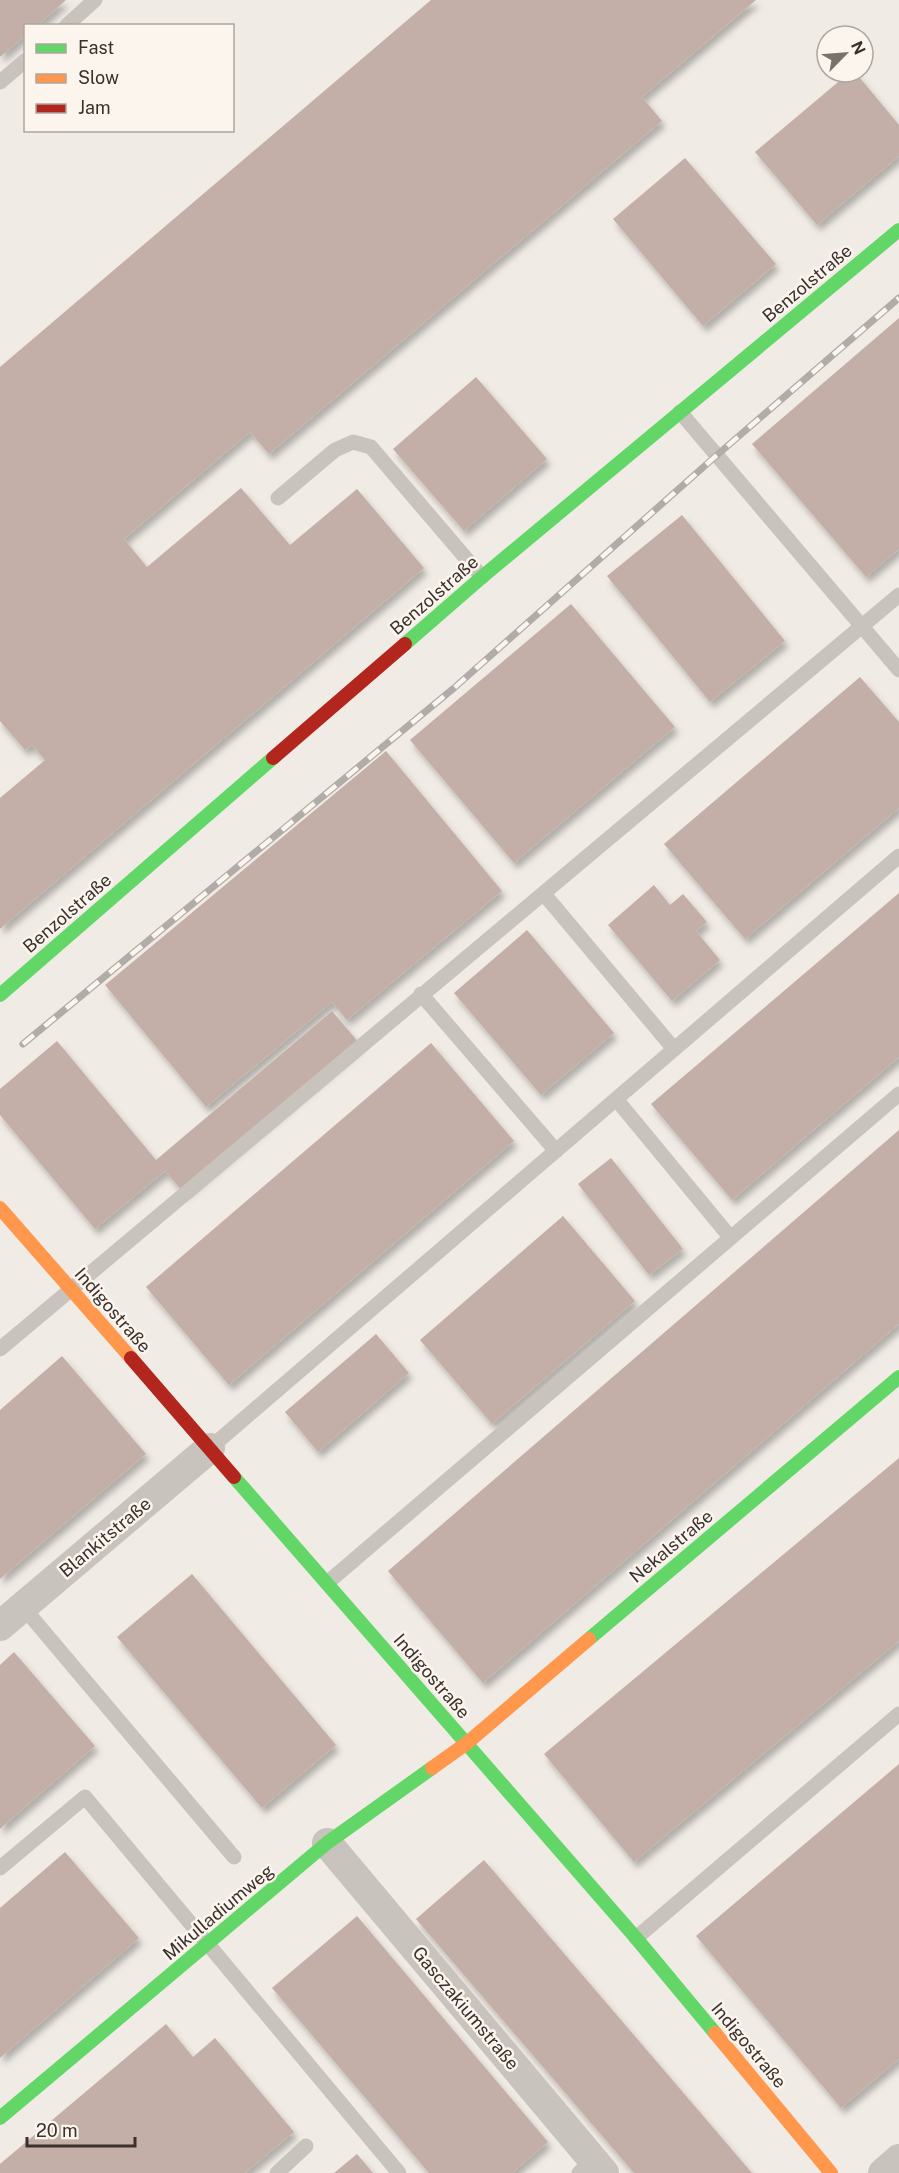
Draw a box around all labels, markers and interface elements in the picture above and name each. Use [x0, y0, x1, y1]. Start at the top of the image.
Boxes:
legend [24, 24, 234, 132]
north arrow [815, 24, 875, 84]
text: Fast [78, 37, 114, 58]
text: N [847, 38, 869, 58]
text: Slow [78, 67, 119, 88]
text: Jam [78, 97, 111, 118]
street label: Benzolstraße [758, 240, 856, 326]
street label: Benzolstraße [386, 551, 482, 639]
street label: Benzolstraße [19, 869, 115, 957]
street label: Indigostraße [71, 1263, 155, 1357]
street label: Blankitstraße [55, 1493, 155, 1581]
street label: Nekalstraße [625, 1505, 717, 1587]
street label: Indigostraße [390, 1629, 474, 1723]
street label: Mikulladiumweg [158, 1860, 278, 1964]
street label: Gasczakiumstraße [408, 1942, 524, 2074]
street label: Indigostraße [707, 1998, 791, 2092]
scale bar [27, 2110, 135, 2148]
text: 20 m [36, 2120, 78, 2141]

